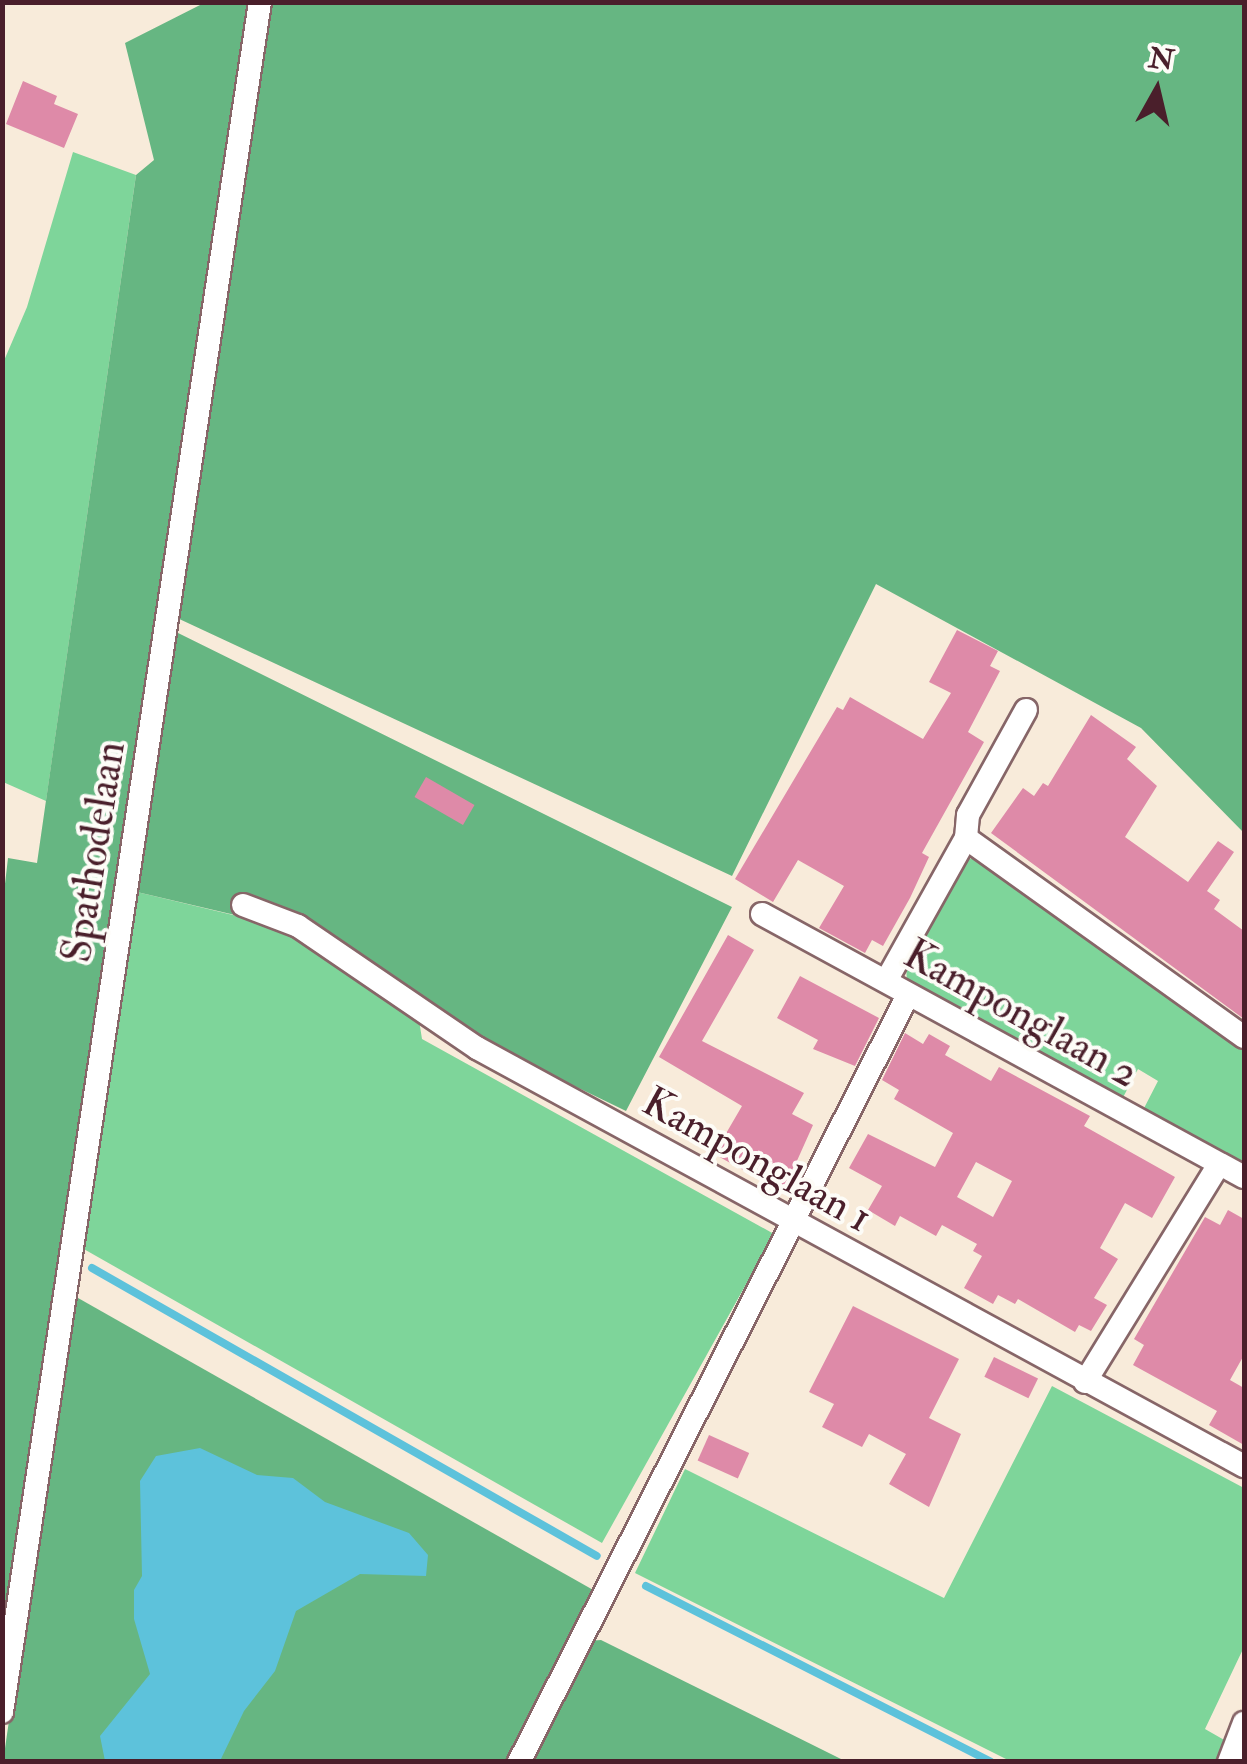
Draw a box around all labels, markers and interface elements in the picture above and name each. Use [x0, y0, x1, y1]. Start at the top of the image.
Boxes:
north arrow [1107, 40, 1207, 140]
text: N [1146, 41, 1176, 79]
street label: Spathodelaan [52, 738, 136, 966]
street label: Kamponglaan 2 [895, 929, 1147, 1099]
street label: Kamponglaan 1 [634, 1076, 880, 1244]

